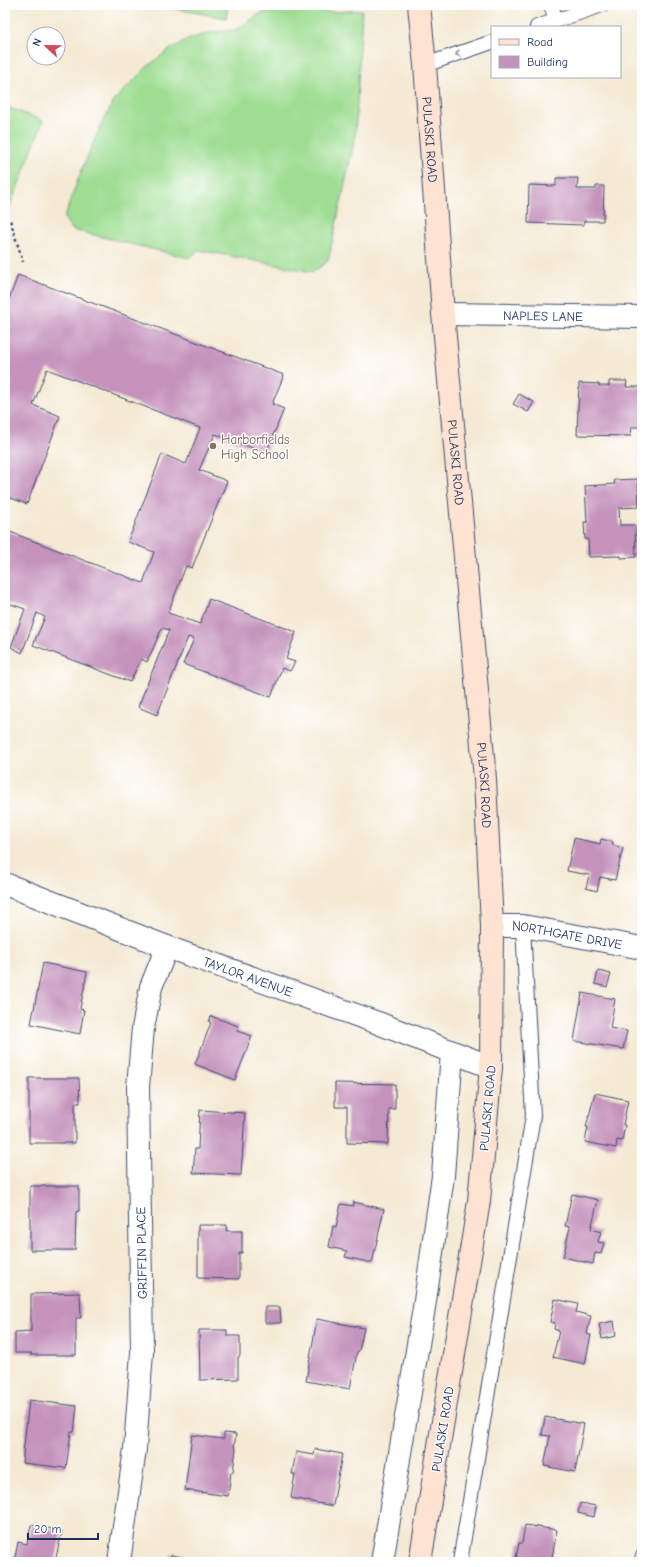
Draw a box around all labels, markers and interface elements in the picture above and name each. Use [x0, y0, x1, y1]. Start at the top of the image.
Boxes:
north arrow [26, 26, 66, 66]
legend [491, 26, 621, 78]
text: Road [527, 35, 553, 49]
text: N [30, 37, 45, 48]
one-way arrow [455, 49, 462, 57]
text: Building [527, 55, 568, 69]
street label: PULASKI ROAD [419, 96, 440, 183]
street label: NAPLES LANE [503, 308, 583, 324]
street label: PULASKI ROAD [445, 419, 467, 506]
place label: Harborfields High School [221, 432, 290, 462]
marker: Harborfields High School [208, 441, 218, 451]
street label: PULASKI ROAD [474, 742, 494, 829]
street label: NORTHGATE DRIVE [512, 919, 624, 952]
street label: TAYLOR AVENUE [201, 954, 295, 1000]
street label: PULASKI ROAD [476, 1065, 499, 1152]
street label: GRIFFIN PLACE [133, 1207, 150, 1299]
street label: PULASKI ROAD [428, 1385, 457, 1473]
scale bar [28, 1515, 98, 1541]
text: 20 m [34, 1522, 62, 1536]

